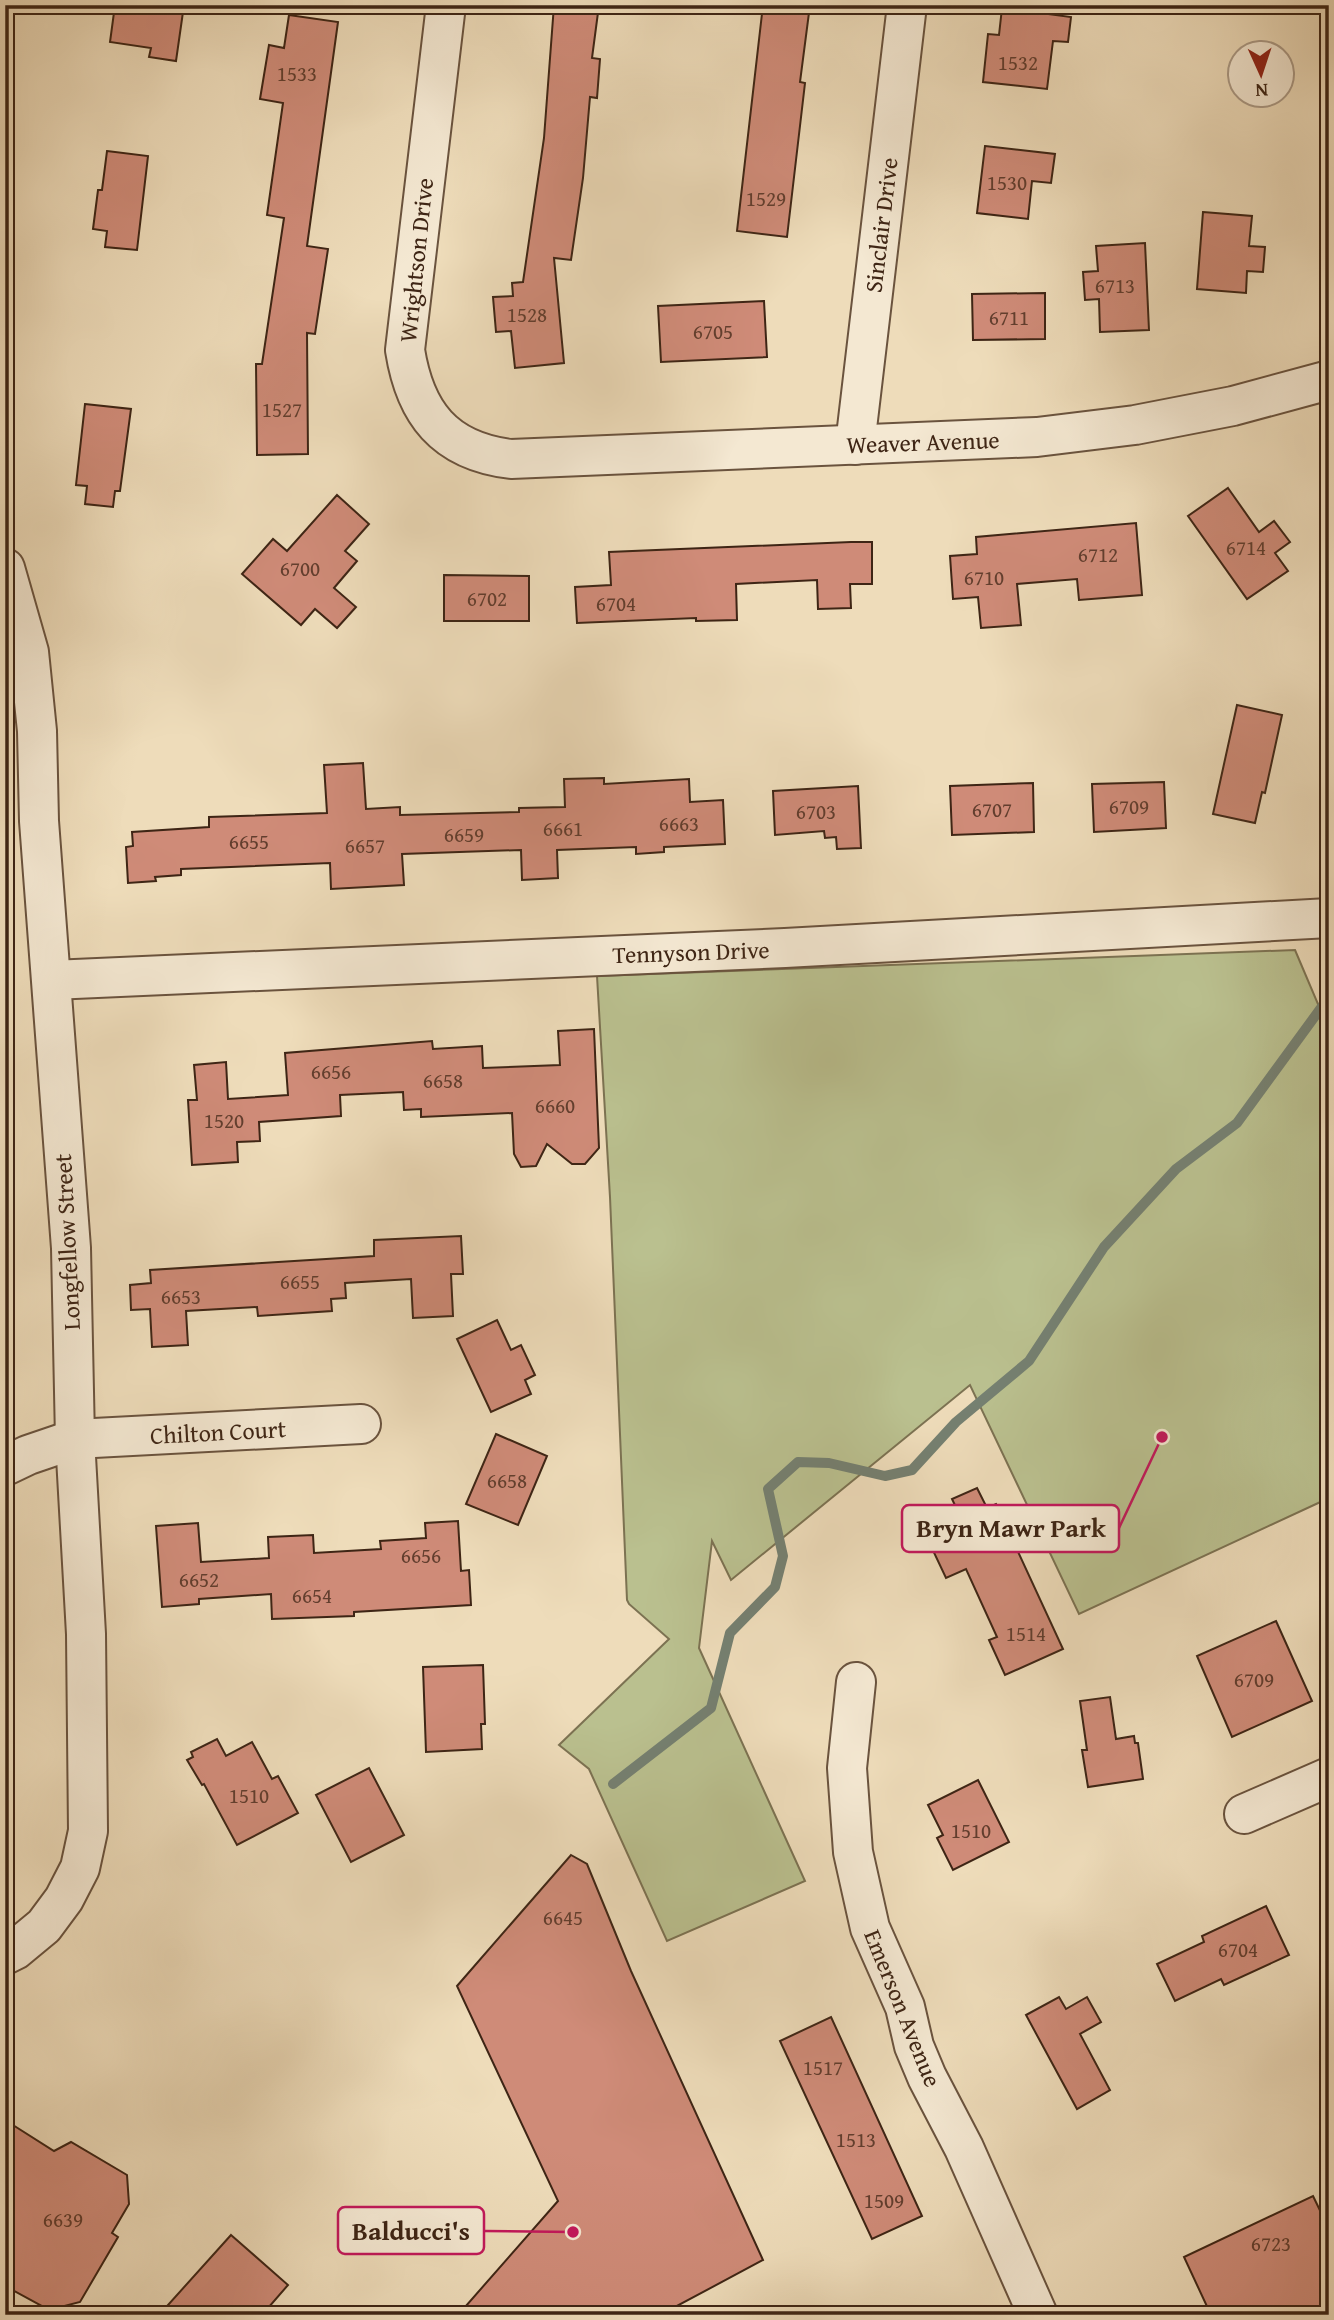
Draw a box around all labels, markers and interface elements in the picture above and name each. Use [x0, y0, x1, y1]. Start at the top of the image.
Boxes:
north arrow [1226, 38, 1296, 108]
house number: 1532 [998, 47, 1038, 78]
house number: 1533 [277, 58, 317, 89]
text: N [1255, 77, 1269, 105]
street label: Sinclair Drive [855, 155, 907, 295]
house number: 1530 [987, 167, 1027, 198]
street label: Wrightson Drive [390, 176, 442, 344]
house number: 1529 [746, 183, 786, 214]
house number: 6713 [1095, 270, 1135, 301]
house number: 1528 [507, 299, 547, 330]
house number: 6711 [989, 302, 1029, 333]
house number: 6705 [693, 316, 733, 347]
house number: 1527 [262, 394, 302, 425]
street label: Weaver Avenue [846, 422, 1000, 462]
house number: 6714 [1226, 532, 1266, 563]
house number: 6712 [1078, 539, 1118, 570]
house number: 6700 [280, 553, 320, 584]
house number: 6710 [964, 562, 1004, 593]
house number: 6702 [467, 583, 507, 614]
house number: 6704 [596, 588, 636, 619]
house number: 6709 [1109, 791, 1149, 822]
house number: 6707 [972, 794, 1012, 825]
house number: 6703 [796, 796, 836, 827]
house number: 6663 [659, 808, 699, 839]
house number: 6661 [543, 813, 583, 844]
house number: 6659 [444, 819, 484, 850]
house number: 6655 [229, 826, 269, 857]
house number: 6657 [345, 830, 385, 861]
street label: Tennyson Drive [612, 932, 770, 972]
house number: 6656 [311, 1056, 351, 1087]
house number: 6658 [423, 1065, 463, 1096]
house number: 6660 [535, 1090, 575, 1121]
house number: 1520 [204, 1105, 244, 1136]
street label: Longfellow Street [45, 1152, 89, 1331]
house number: 6655 [280, 1266, 320, 1297]
house number: 6653 [161, 1281, 201, 1312]
street label: Chilton Court [149, 1411, 287, 1453]
house number: 6658 [487, 1465, 527, 1496]
callout: Bryn Mawr Park [902, 1505, 1119, 1552]
text: Bryn Mawr Park [916, 1508, 1106, 1547]
house number: 6656 [401, 1540, 441, 1571]
house number: 6652 [179, 1564, 219, 1595]
house number: 6654 [292, 1580, 332, 1611]
house number: 1514 [1006, 1618, 1046, 1649]
house number: 6709 [1234, 1664, 1274, 1695]
house number: 1510 [229, 1780, 269, 1811]
house number: 1510 [951, 1815, 991, 1846]
house number: 6645 [543, 1902, 583, 1933]
street label: Emerson Avenue [855, 1924, 951, 2092]
house number: 6704 [1218, 1934, 1258, 1965]
house number: 1517 [803, 2052, 843, 2083]
house number: 1513 [836, 2124, 876, 2155]
house number: 1509 [864, 2185, 904, 2216]
house number: 6639 [43, 2204, 83, 2235]
callout: Balducci's [338, 2207, 484, 2254]
text: Balducci's [352, 2211, 470, 2250]
house number: 6723 [1251, 2228, 1291, 2259]

